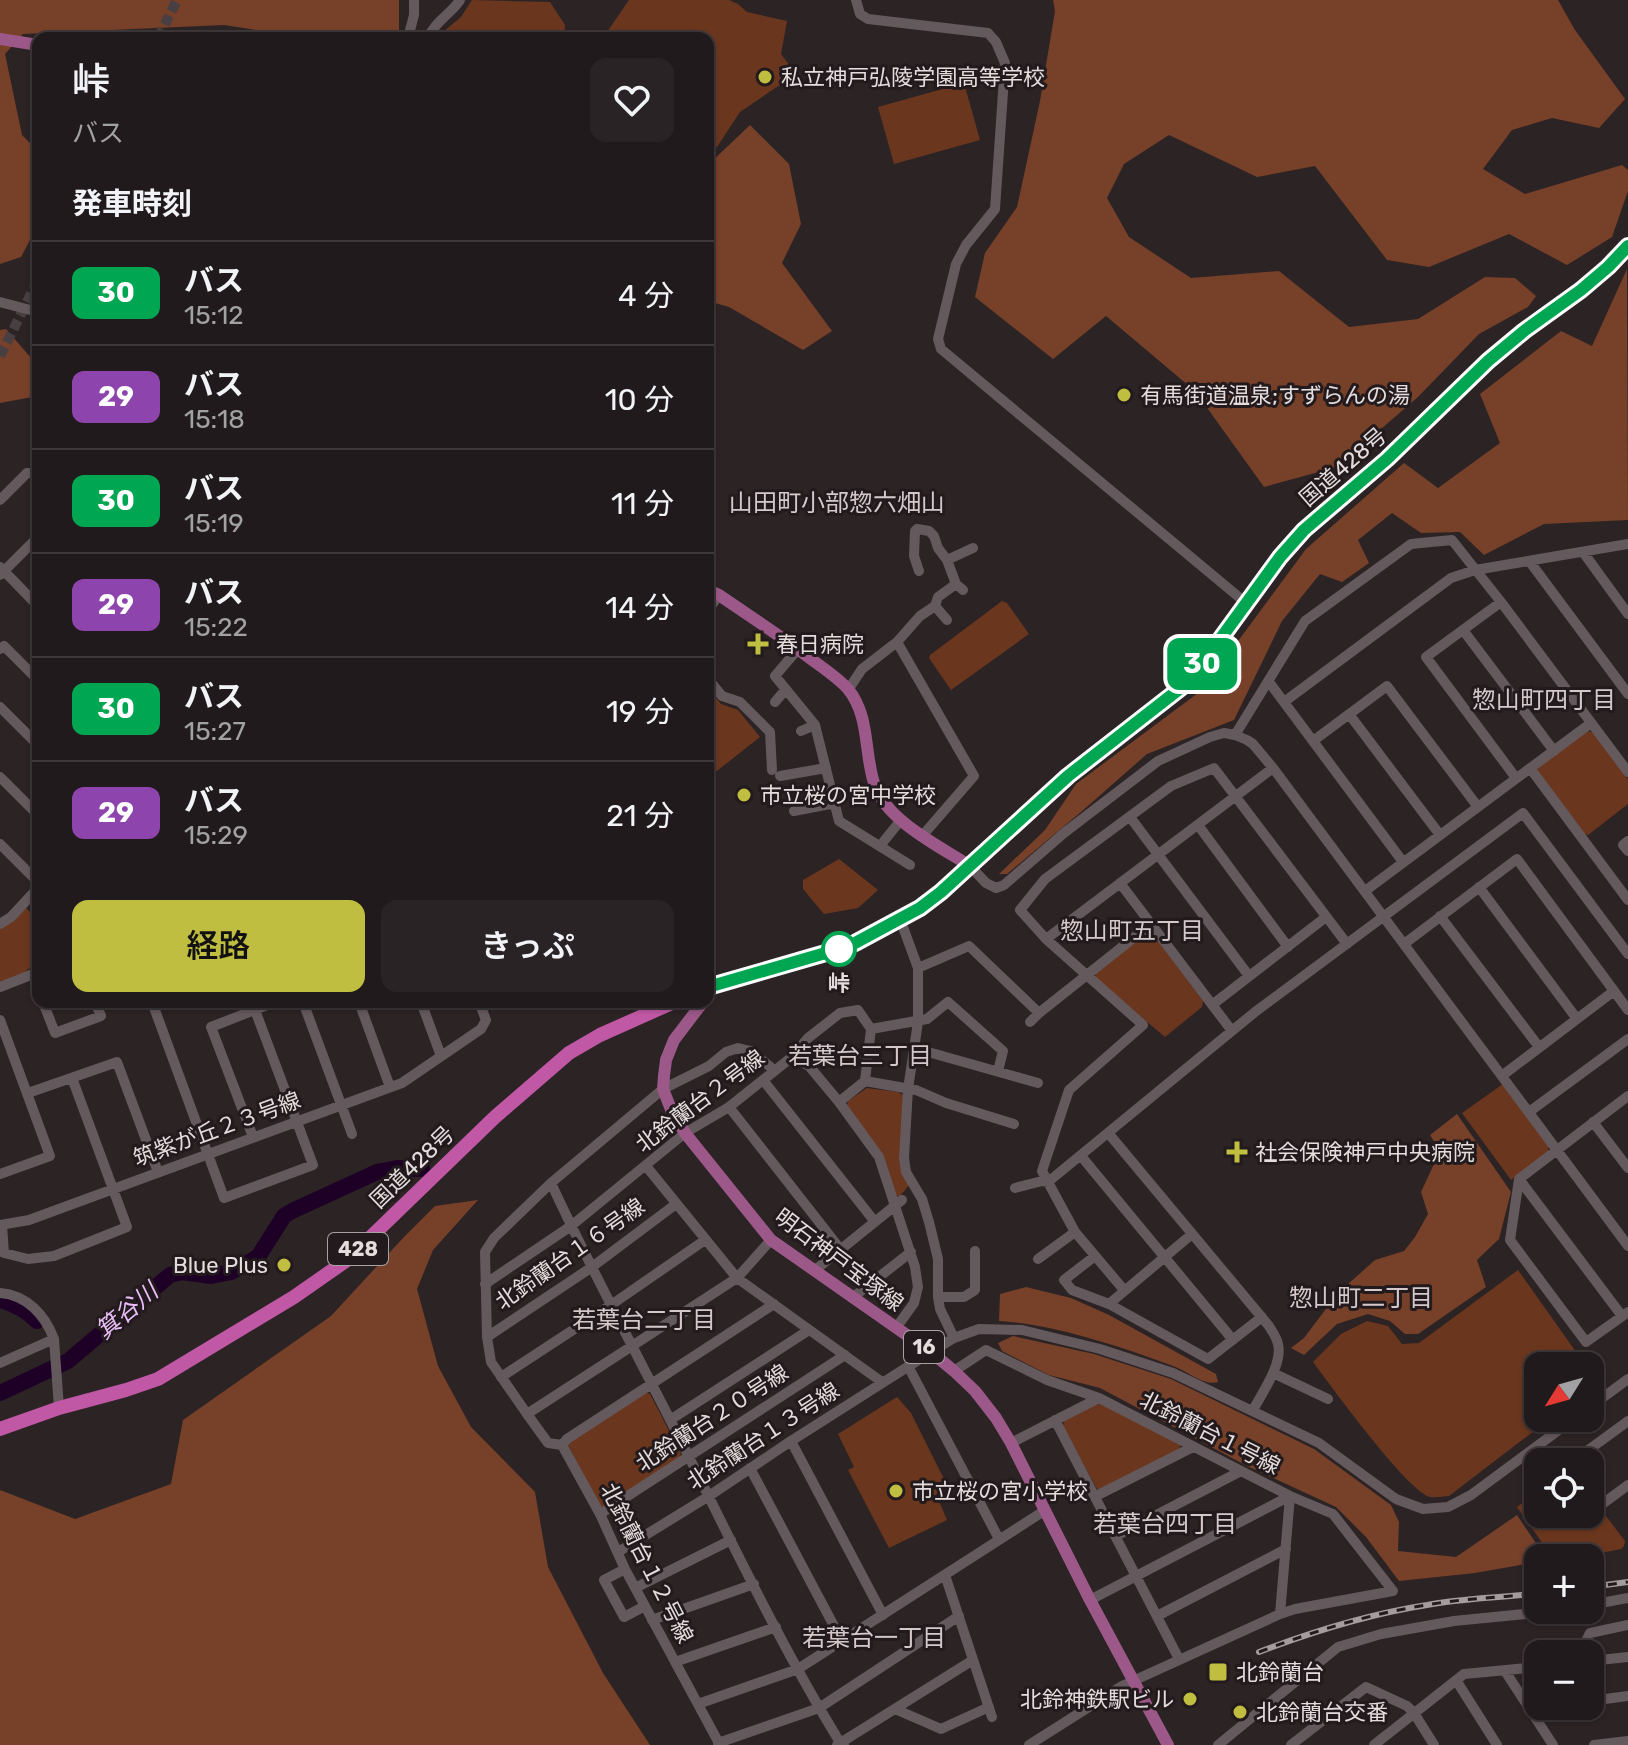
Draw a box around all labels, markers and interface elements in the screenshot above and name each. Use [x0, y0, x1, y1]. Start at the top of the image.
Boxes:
button: heart [590, 58, 674, 142]
text: 峠 [72, 59, 110, 105]
place label: 私立神戸弘陵学園高等学校 [781, 64, 1045, 91]
marker: 私立神戸弘陵学園高等学校 [756, 68, 774, 86]
text: バス [72, 118, 124, 149]
text: 発車時刻 [72, 186, 192, 222]
text: バス [184, 263, 244, 299]
text: 30 [97, 276, 135, 309]
text: 4 分 [618, 278, 674, 314]
text: 15:12 [184, 300, 244, 331]
text: バス [184, 367, 244, 403]
text: 29 [98, 380, 134, 413]
text: 10 分 [605, 382, 674, 418]
place label: 有馬街道温泉;すずらんの湯 [1140, 382, 1410, 409]
marker: 有馬街道温泉;すずらんの湯 [1115, 386, 1133, 404]
text: 15:18 [184, 404, 245, 435]
street label: 国道428号 [1294, 422, 1392, 512]
text: バス [184, 471, 244, 507]
text: 30 [97, 484, 135, 517]
text: 11 分 [611, 486, 674, 522]
district label: 山田町小部惣六畑山 [729, 489, 945, 517]
text: 15:19 [184, 508, 244, 539]
text: バス [184, 575, 244, 611]
text: 29 [98, 588, 134, 621]
text: 14 分 [605, 590, 674, 626]
text: 15:22 [184, 612, 248, 643]
place label: 春日病院 [776, 631, 864, 658]
marker: 春日病院 [747, 633, 769, 655]
line badge: 30 [1166, 638, 1238, 690]
text: 30 [1183, 647, 1221, 680]
text: バス [184, 679, 244, 715]
district label: 惣山町四丁目 [1472, 686, 1616, 714]
text: 30 [97, 692, 135, 725]
text: 19 分 [606, 694, 674, 730]
text: 15:27 [184, 716, 246, 747]
place label: 市立桜の宮中学校 [760, 782, 936, 809]
text: バス [184, 783, 244, 819]
marker: 市立桜の宮中学校 [735, 786, 753, 804]
text: 29 [98, 796, 134, 829]
text: 21 分 [606, 798, 674, 834]
text: 15:29 [184, 820, 248, 851]
button: 経路 [72, 900, 365, 992]
button: きっぷ [381, 900, 674, 992]
district label: 惣山町五丁目 [1060, 917, 1204, 945]
marker: 峠 [822, 932, 856, 966]
place label: 峠 [828, 970, 850, 997]
district label: 若葉台三丁目 [788, 1042, 932, 1070]
street label: 北鈴蘭台２号線 [630, 1044, 770, 1158]
street label: 筑紫が丘２３号線 [130, 1086, 304, 1172]
street label: 国道428号 [364, 1120, 460, 1214]
place label: 社会保険神戸中央病院 [1255, 1139, 1475, 1166]
marker: 社会保険神戸中央病院 [1226, 1141, 1248, 1163]
street label: 北鈴蘭台１６号線 [490, 1192, 650, 1316]
street label: 明石神戸宝塚線 [769, 1203, 909, 1317]
road number: 428 [328, 1233, 388, 1265]
place label: Blue Plus [173, 1252, 268, 1279]
marker: Blue Plus [275, 1256, 293, 1274]
water label: 箕谷川 [90, 1275, 166, 1345]
district label: 惣山町二丁目 [1289, 1284, 1433, 1312]
district label: 若葉台二丁目 [572, 1306, 716, 1334]
road number: 16 [904, 1331, 944, 1363]
north arrow [1524, 1352, 1604, 1432]
map controls [1524, 1352, 1604, 1720]
street label: 北鈴蘭台２０号線 [631, 1359, 793, 1477]
street label: 北鈴蘭台１３号線 [682, 1377, 844, 1495]
street label: 北鈴蘭台１号線 [1135, 1386, 1285, 1480]
button: locate [1524, 1448, 1604, 1528]
street label: 北鈴蘭台１２号線 [595, 1478, 699, 1648]
place label: 市立桜の宮小学校 [912, 1478, 1088, 1505]
marker: 市立桜の宮小学校 [887, 1482, 905, 1500]
district label: 若葉台四丁目 [1093, 1510, 1237, 1538]
button: + [1524, 1544, 1604, 1624]
district label: 若葉台一丁目 [802, 1624, 946, 1652]
button: − [1524, 1640, 1604, 1720]
place label: 北鈴蘭台 [1236, 1659, 1324, 1686]
marker: 北鈴蘭台 [1207, 1661, 1229, 1683]
place label: 北鈴神鉄駅ビル [1020, 1686, 1174, 1713]
marker: 北鈴神鉄駅ビル [1181, 1690, 1199, 1708]
place label: 北鈴蘭台交番 [1256, 1699, 1388, 1726]
marker: 北鈴蘭台交番 [1231, 1703, 1249, 1721]

